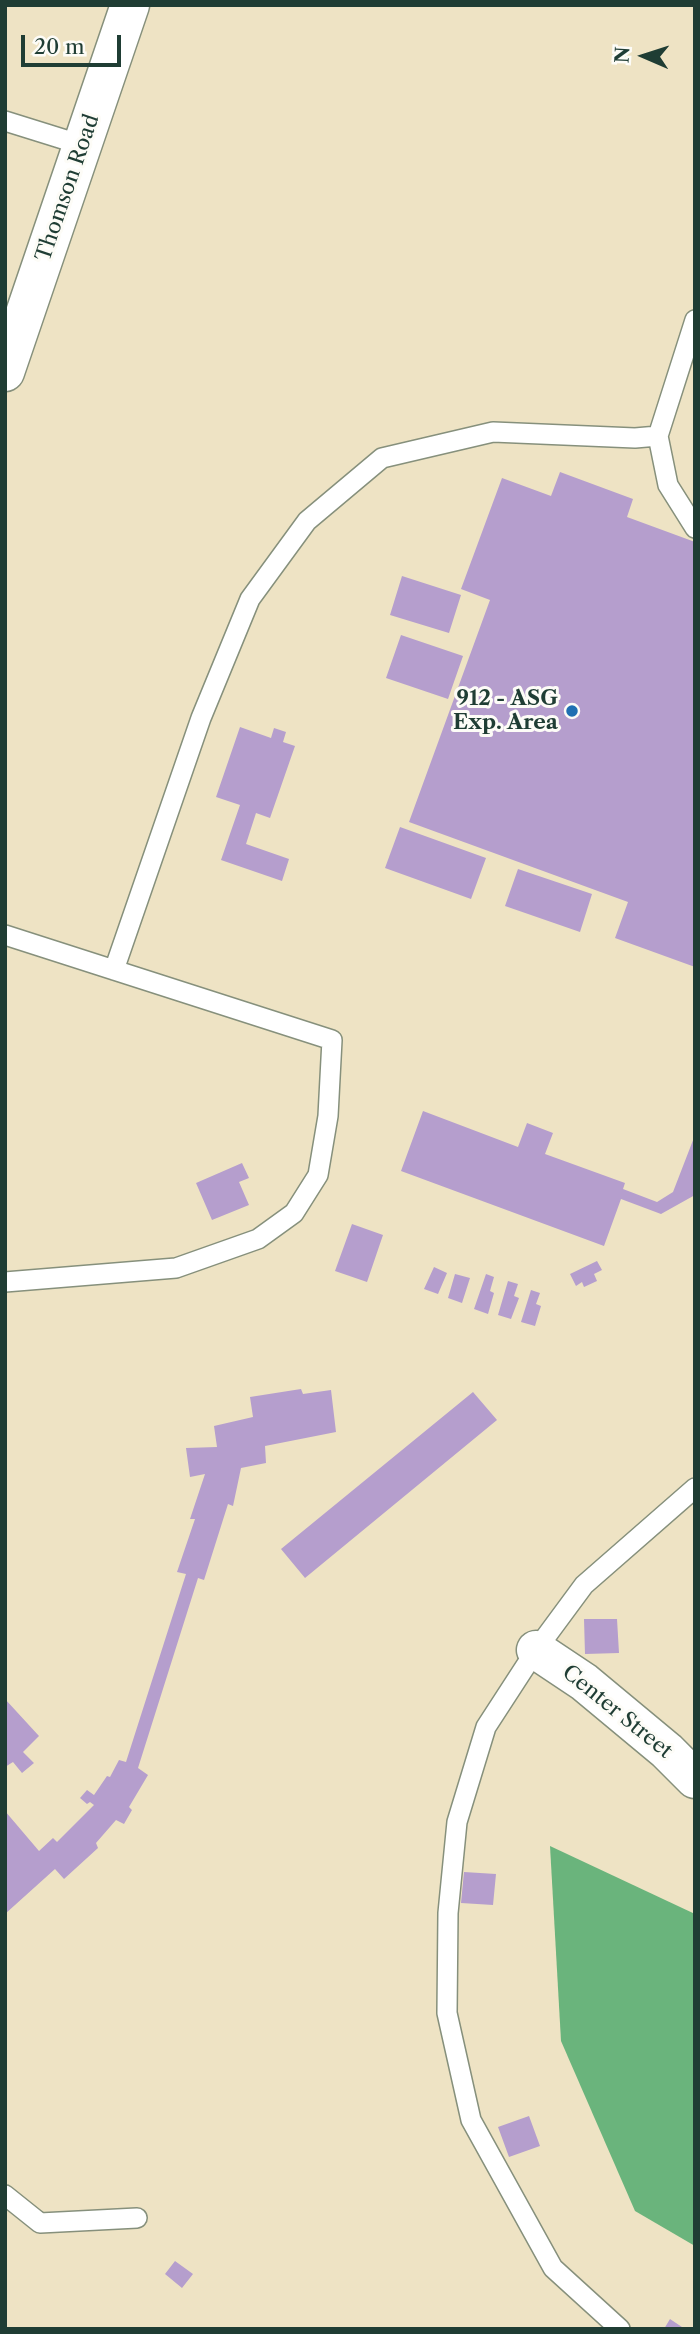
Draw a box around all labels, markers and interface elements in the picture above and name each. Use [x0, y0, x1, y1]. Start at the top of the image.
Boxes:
scale bar [24, 21, 124, 65]
north arrow [609, 21, 679, 91]
text: 20 m [34, 34, 85, 59]
text: N [611, 46, 634, 64]
street label: Thomson Road [31, 111, 105, 265]
place label: 912 - ASG Exp. Area [453, 686, 558, 736]
marker: 912 - ASG Exp. Area [564, 703, 580, 719]
street label: Center Street [557, 1660, 677, 1764]

